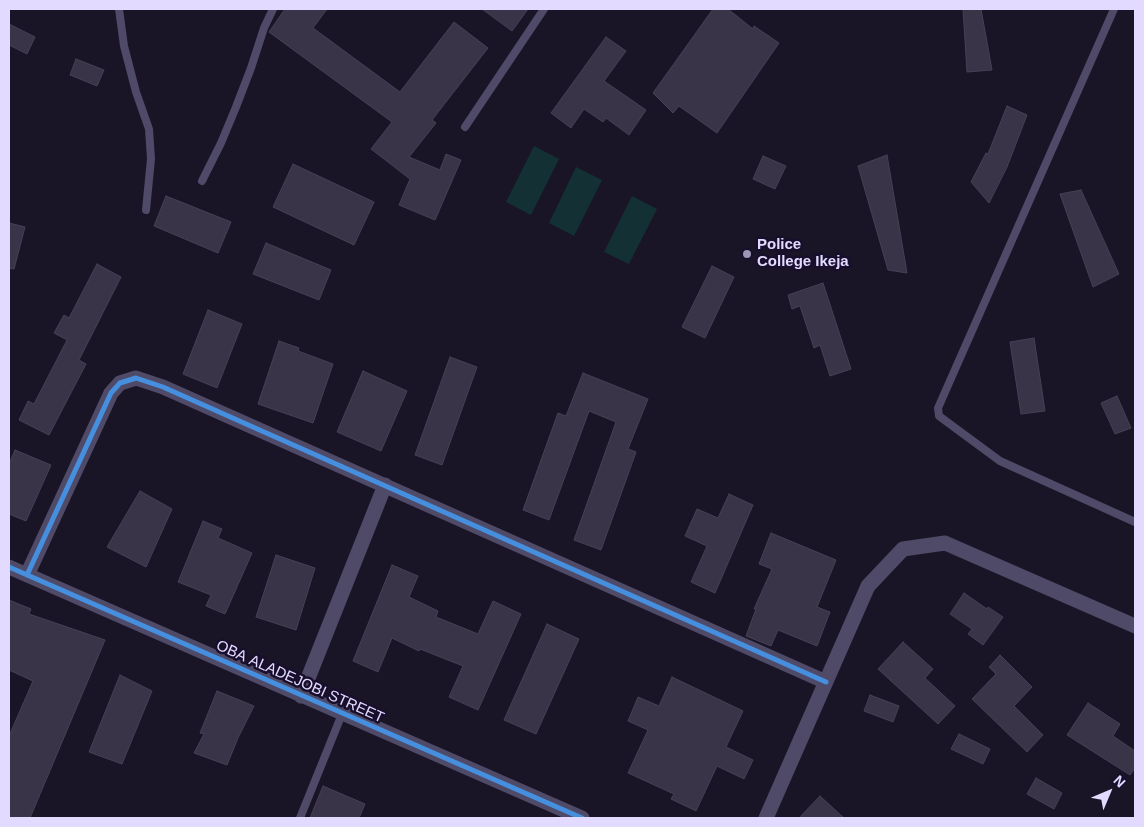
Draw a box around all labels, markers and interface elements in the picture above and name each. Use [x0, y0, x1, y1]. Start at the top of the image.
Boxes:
place label: Police College Ikeja [757, 236, 849, 271]
marker: Police College Ikeja [741, 248, 753, 260]
street label: OBA ALADEJOBI STREET [213, 637, 387, 727]
north arrow [1084, 767, 1134, 817]
text: N [1110, 772, 1129, 791]

